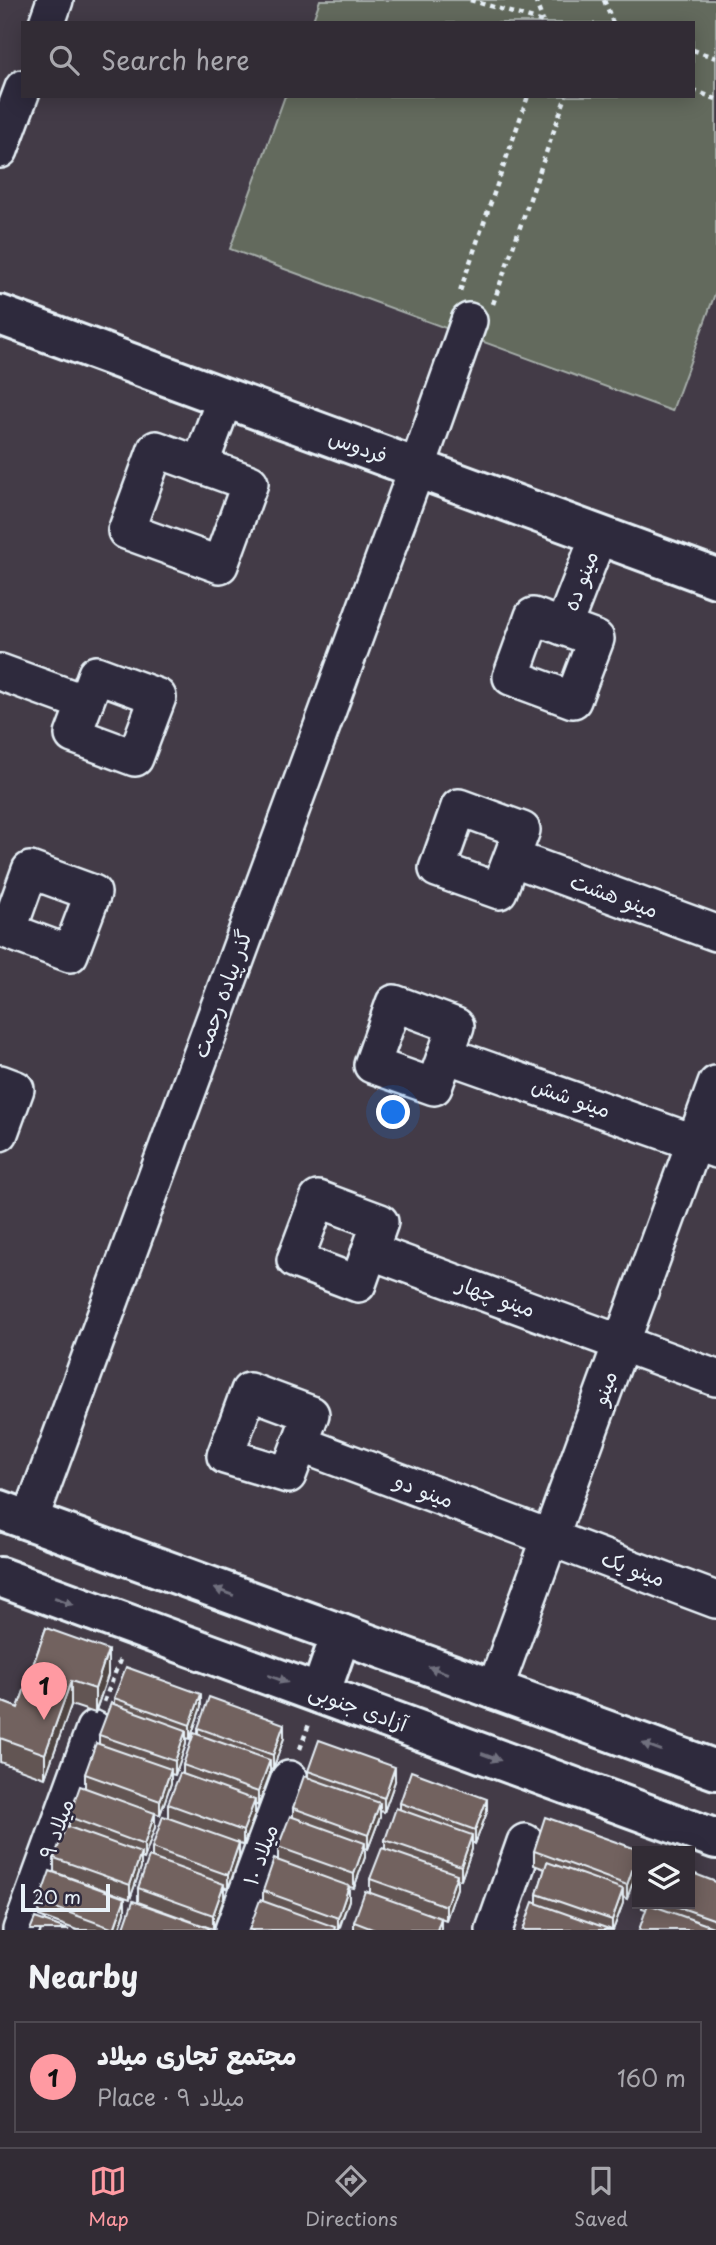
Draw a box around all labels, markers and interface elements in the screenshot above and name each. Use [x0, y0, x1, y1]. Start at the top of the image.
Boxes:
search box [21, 21, 695, 98]
text: Search here [101, 40, 250, 79]
icon: search [45, 41, 83, 79]
street label: فردوس [325, 420, 392, 470]
street label: مینو ده [553, 546, 605, 615]
street label: مینو هشت [566, 863, 663, 925]
street label: گذر پیاده رحمت [183, 925, 259, 1062]
street label: مینو شش [528, 1068, 615, 1125]
your location [376, 1095, 410, 1129]
street label: مینو چهار [451, 1266, 540, 1324]
street label: مینو [582, 1366, 624, 1410]
street label: مینو دو [389, 1463, 459, 1515]
street label: مینو یک [597, 1541, 670, 1593]
one-way arrow [214, 1586, 235, 1597]
one-way arrow [54, 1595, 75, 1606]
pin: 1 [21, 1662, 67, 1720]
one-way arrow [427, 1664, 448, 1675]
one-way arrow [267, 1673, 288, 1684]
street label: آزادی جنوبی [305, 1674, 413, 1739]
one-way arrow [641, 1741, 662, 1752]
one-way arrow [481, 1752, 502, 1763]
street label: میلاد ۹ [30, 1794, 81, 1863]
street label: میلاد ۱۰ [233, 1819, 285, 1889]
map controls [632, 1846, 695, 1909]
button: layers [632, 1846, 695, 1909]
scale bar [21, 1881, 110, 1913]
text: 20 m [32, 1882, 81, 1910]
text: Nearby [28, 1953, 138, 1998]
text: مجتمع تجاری میلاد [97, 2035, 297, 2074]
text: 1 [48, 2060, 59, 2095]
text: 160 m [617, 2060, 686, 2095]
text: Place · میلاد ۹ [97, 2079, 245, 2114]
tab: Map [88, 2162, 129, 2232]
tab: Directions [305, 2162, 398, 2232]
tab: Saved [574, 2162, 628, 2232]

